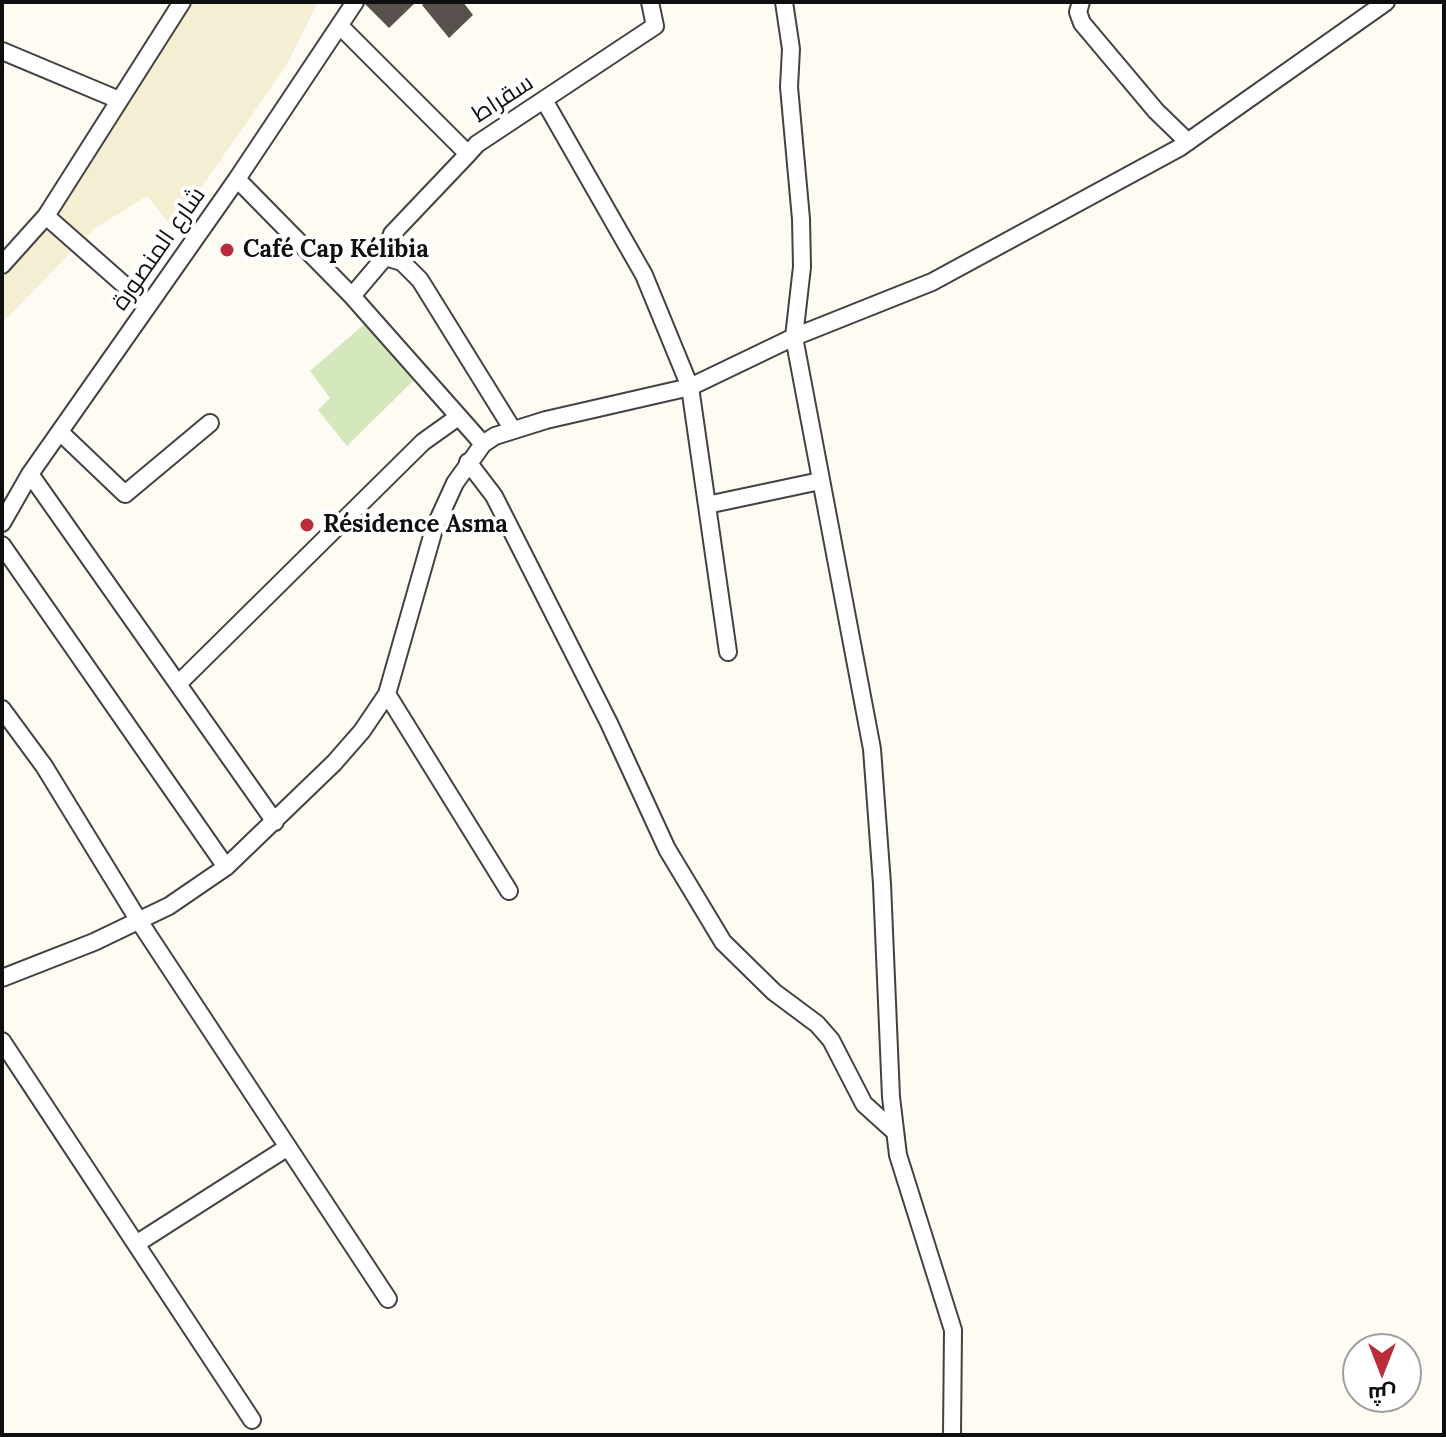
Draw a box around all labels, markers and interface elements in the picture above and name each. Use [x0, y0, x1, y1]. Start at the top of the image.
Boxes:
street label: سقراط [467, 69, 539, 129]
street label: شارع المنصورة [106, 182, 212, 316]
place label: Café Cap Kélibia [243, 236, 429, 264]
marker: Café Cap Kélibia [218, 241, 236, 259]
place label: Résidence Asma [323, 511, 508, 539]
marker: Résidence Asma [298, 516, 316, 534]
north arrow [1342, 1333, 1422, 1413]
text: ش [1368, 1381, 1396, 1409]

